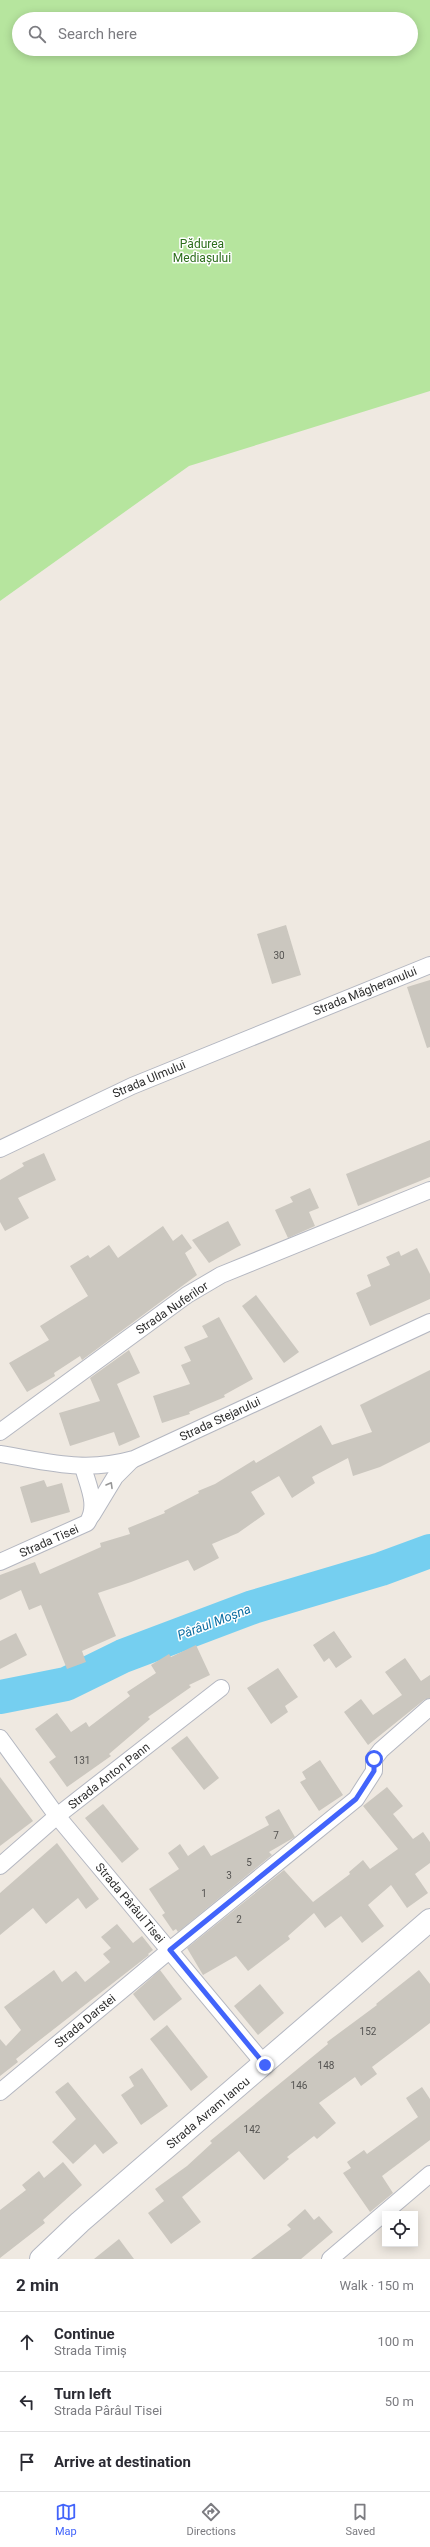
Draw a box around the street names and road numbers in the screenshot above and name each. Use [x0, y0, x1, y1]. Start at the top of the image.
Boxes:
street label: Strada Măgheranului [311, 964, 419, 1018]
street label: Strada Ulmului [110, 1057, 188, 1101]
street label: Strada Nuferilor [133, 1279, 211, 1337]
street label: Strada Stejarului [177, 1394, 263, 1444]
street label: Strada Tisei [17, 1522, 81, 1560]
street label: Strada Anton Pann [65, 1740, 153, 1812]
street label: Strada Pârâul Tisei [93, 1860, 168, 1946]
street label: Strada Darstei [52, 1991, 118, 2051]
street label: Strada Avram Iancu [164, 2074, 252, 2152]

